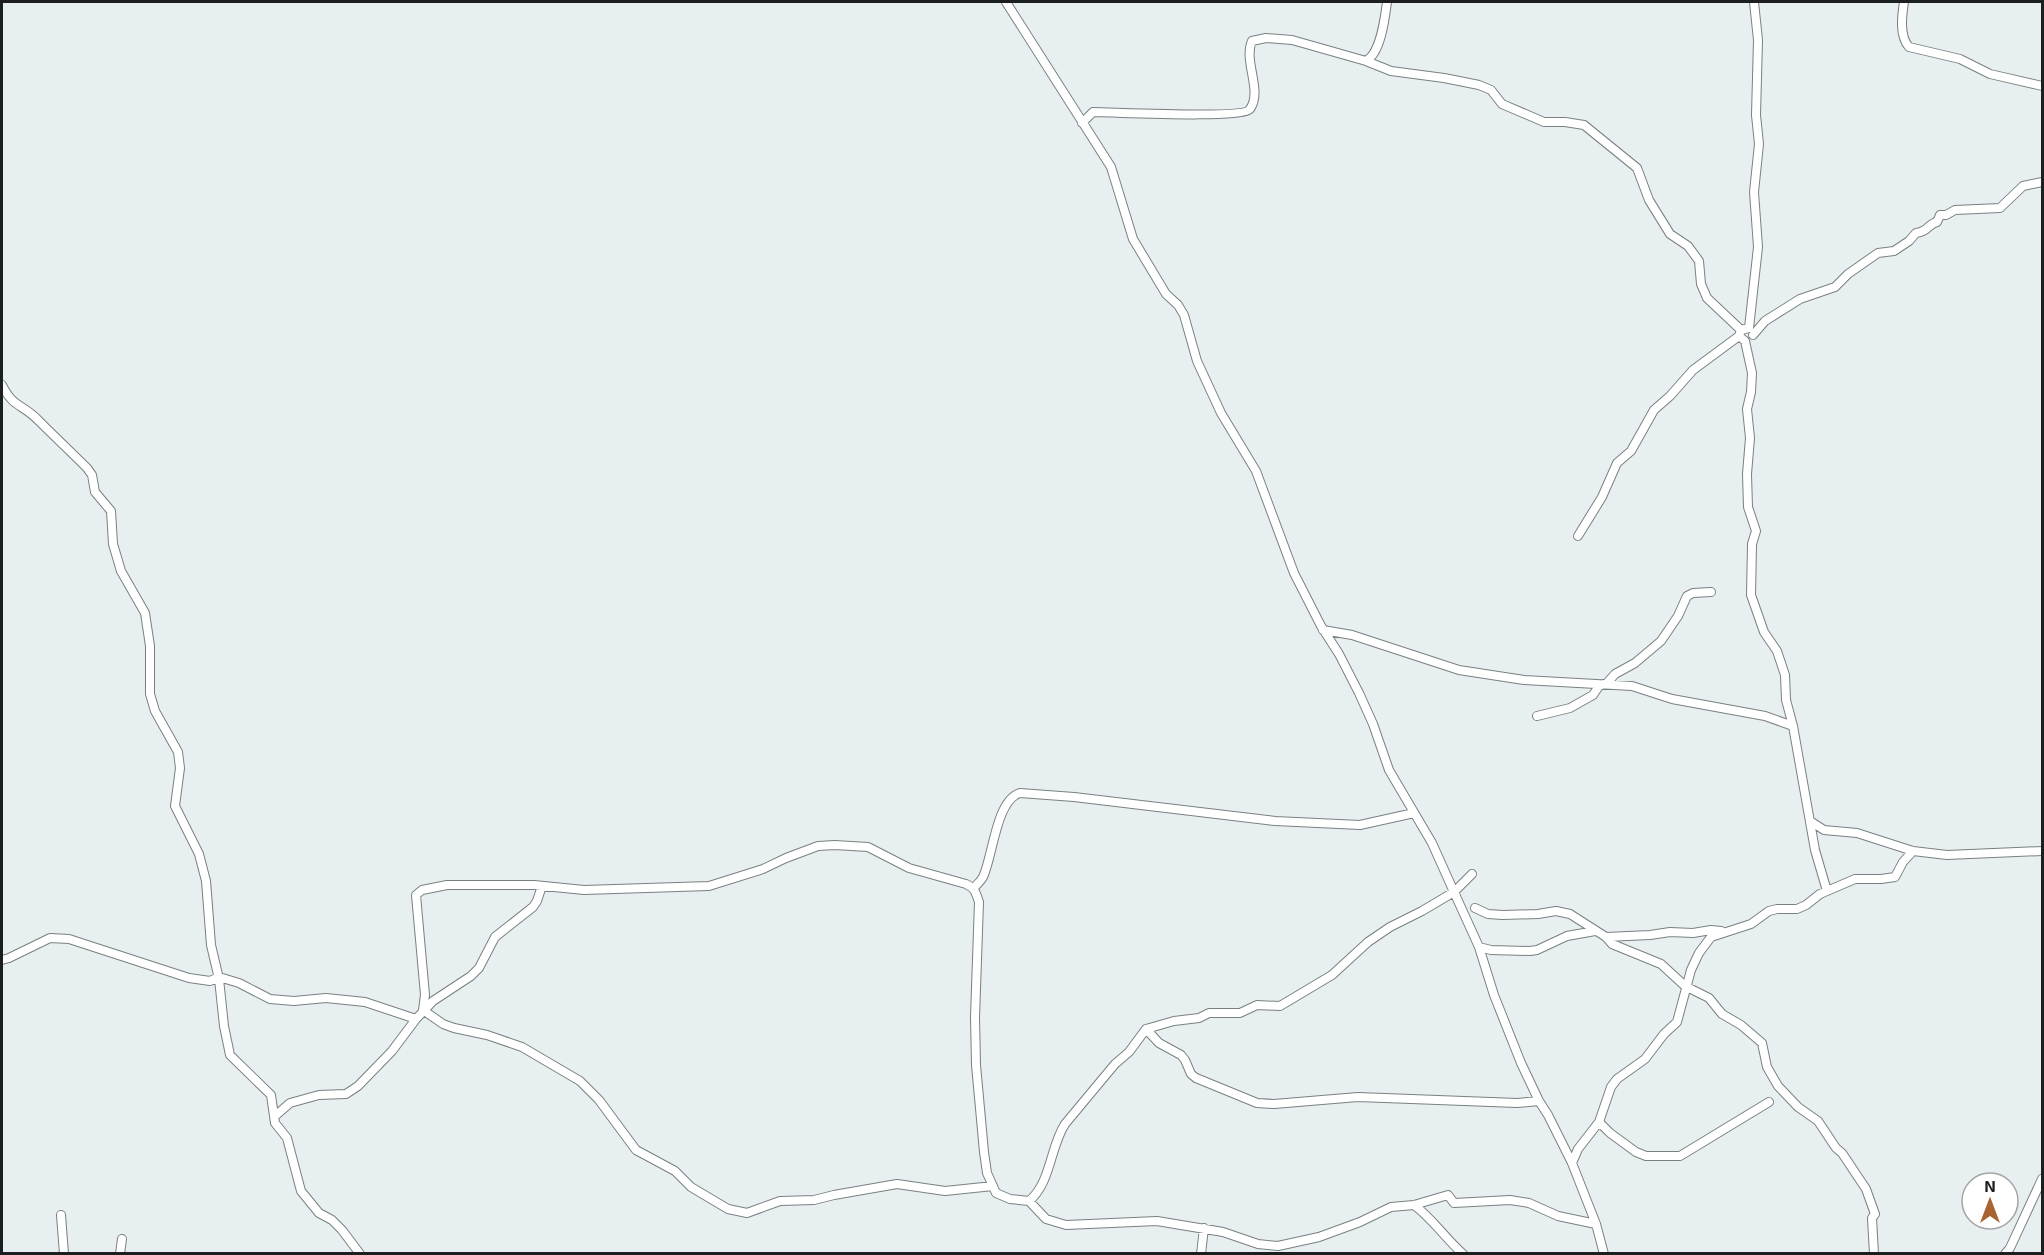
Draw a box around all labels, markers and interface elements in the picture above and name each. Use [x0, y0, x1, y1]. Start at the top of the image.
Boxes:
north arrow [1960, 1171, 2020, 1231]
text: N [1984, 1176, 1996, 1195]

